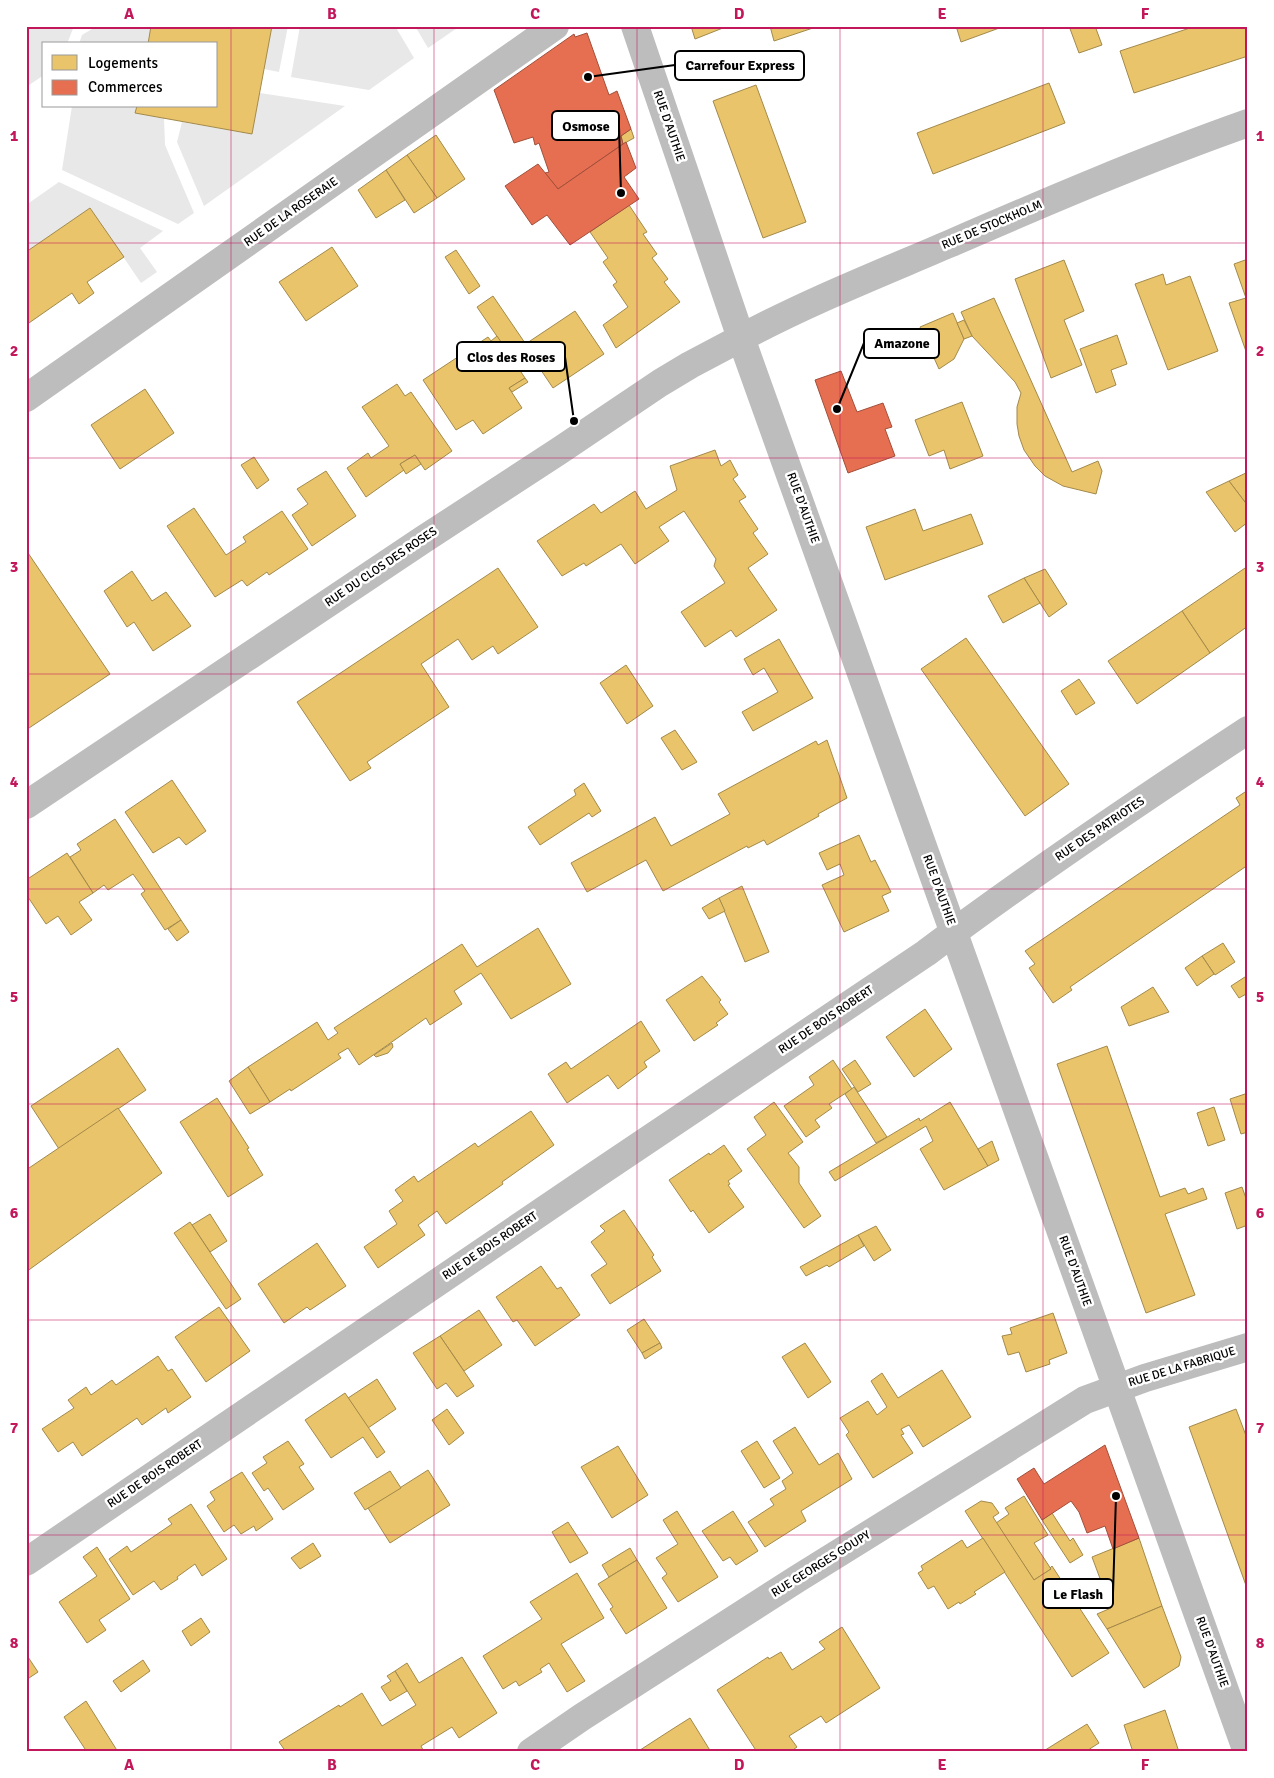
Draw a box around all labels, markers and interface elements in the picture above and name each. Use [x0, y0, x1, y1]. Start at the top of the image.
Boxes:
text: A [124, 4, 135, 24]
text: B [327, 4, 337, 24]
text: C [530, 4, 540, 24]
text: D [734, 4, 745, 24]
text: E [937, 4, 947, 24]
text: F [1141, 4, 1150, 24]
legend [42, 42, 218, 108]
callout: Carrefour Express [675, 51, 804, 80]
text: Logements [88, 54, 159, 72]
text: Carrefour Express [685, 57, 795, 74]
text: Commerces [88, 78, 163, 96]
street label: RUE D'AUTHIE [650, 88, 688, 164]
callout: Osmose [552, 111, 619, 140]
text: Osmose [562, 118, 610, 135]
text: 1 [10, 126, 19, 146]
text: 1 [1256, 126, 1265, 146]
street label: RUE DE LA ROSERAIE [241, 174, 341, 250]
street label: RUE DE STOCKHOLM [939, 197, 1045, 253]
callout: Amazone [864, 329, 939, 358]
text: Amazone [874, 335, 930, 352]
text: 2 [10, 341, 18, 361]
text: 2 [1256, 341, 1264, 361]
callout: Clos des Roses [457, 342, 565, 371]
text: Clos des Roses [467, 349, 555, 366]
street label: RUE D'AUTHIE [783, 471, 823, 546]
street label: RUE DU CLOS DES ROSES [322, 524, 440, 610]
text: 3 [10, 557, 18, 577]
text: 3 [1256, 557, 1264, 577]
text: 4 [10, 772, 19, 792]
text: 4 [1256, 772, 1265, 792]
street label: RUE DES PATRIOTES [1052, 793, 1148, 864]
street label: RUE D'AUTHIE [919, 853, 959, 928]
street label: RUE DE BOIS ROBERT [776, 983, 877, 1057]
text: 5 [10, 987, 18, 1007]
text: 5 [1256, 987, 1264, 1007]
text: 6 [10, 1203, 19, 1223]
text: 6 [1256, 1203, 1265, 1223]
street label: RUE DE BOIS ROBERT [440, 1209, 541, 1283]
street label: RUE D'AUTHIE [1055, 1234, 1095, 1309]
street label: RUE DE LA FABRIQUE [1127, 1343, 1238, 1390]
text: 7 [10, 1418, 19, 1438]
text: 7 [1256, 1418, 1265, 1438]
street label: RUE DE BOIS ROBERT [105, 1437, 206, 1511]
street label: RUE GEORGES GOUPY [769, 1527, 873, 1601]
callout: Le Flash [1043, 1579, 1113, 1608]
text: Le Flash [1053, 1586, 1103, 1603]
street label: RUE D'AUTHIE [1192, 1615, 1232, 1690]
text: 8 [10, 1633, 19, 1653]
text: 8 [1256, 1633, 1265, 1653]
text: A [124, 1755, 135, 1775]
text: B [327, 1755, 337, 1775]
text: C [530, 1755, 540, 1775]
text: D [734, 1755, 745, 1775]
text: E [937, 1755, 947, 1775]
text: F [1141, 1755, 1150, 1775]

